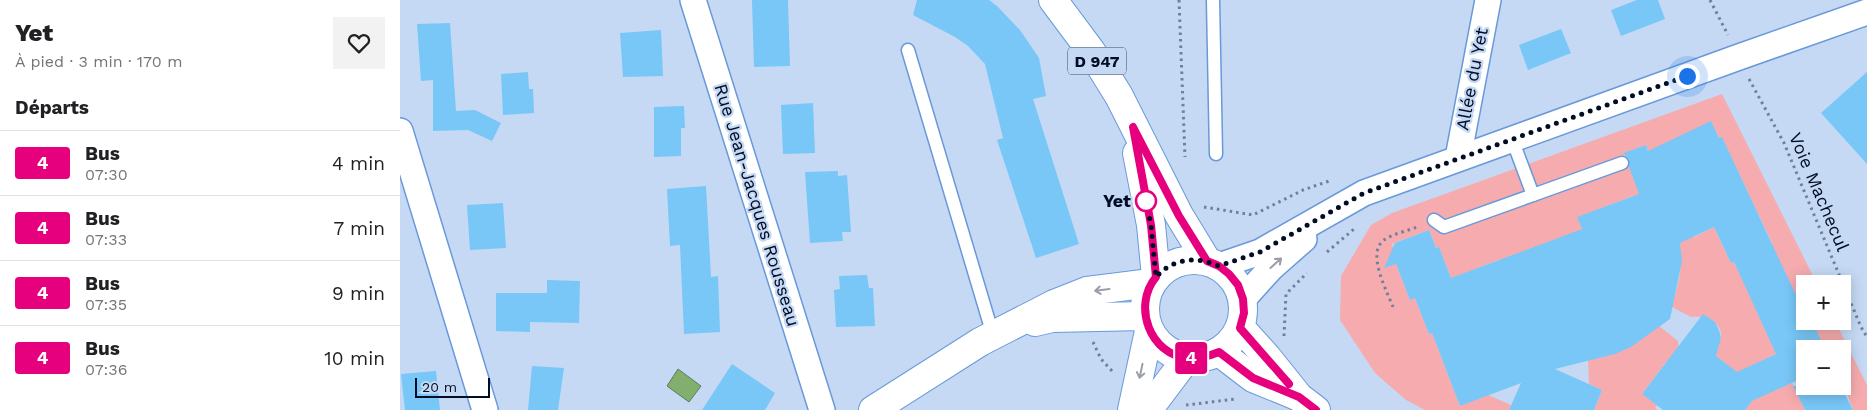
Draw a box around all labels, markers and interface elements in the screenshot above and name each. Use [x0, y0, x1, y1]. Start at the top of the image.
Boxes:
button: heart [333, 17, 385, 69]
text: Yet [15, 19, 53, 47]
street label: Allée du Yet [1451, 25, 1492, 132]
road number: D 947 [1068, 48, 1126, 74]
text: À pied · 3 min · 170 m [15, 52, 182, 71]
your location [1675, 64, 1700, 89]
street label: Rue Jean-Jacques Rousseau [710, 81, 804, 329]
text: Départs [15, 96, 89, 119]
street label: Voie Machecul [1785, 129, 1854, 255]
text: Bus [85, 142, 120, 165]
text: 4 [37, 152, 48, 173]
text: 4 min [332, 152, 385, 175]
text: 07:30 [85, 165, 128, 184]
place label: Yet [1103, 190, 1131, 211]
marker: Yet [1135, 190, 1157, 212]
text: Bus [85, 207, 120, 230]
text: 4 [37, 217, 48, 238]
text: 7 min [334, 217, 385, 240]
text: 07:33 [85, 230, 127, 249]
one-way arrow [1270, 258, 1283, 269]
text: Bus [85, 272, 120, 295]
map controls [1796, 275, 1851, 395]
button: + [1796, 275, 1851, 330]
text: 4 [37, 282, 48, 303]
text: 9 min [332, 282, 385, 305]
one-way arrow [1095, 285, 1111, 295]
text: 07:35 [85, 295, 127, 314]
text: Bus [85, 337, 120, 360]
button: − [1796, 340, 1851, 395]
line badge: 4 [1175, 342, 1207, 374]
text: 4 [37, 347, 48, 368]
text: 10 min [324, 347, 385, 370]
text: 4 [1185, 347, 1197, 368]
text: 07:36 [85, 360, 127, 379]
one-way arrow [1136, 362, 1145, 378]
scale bar [415, 375, 490, 398]
text: 20 m [422, 379, 457, 395]

